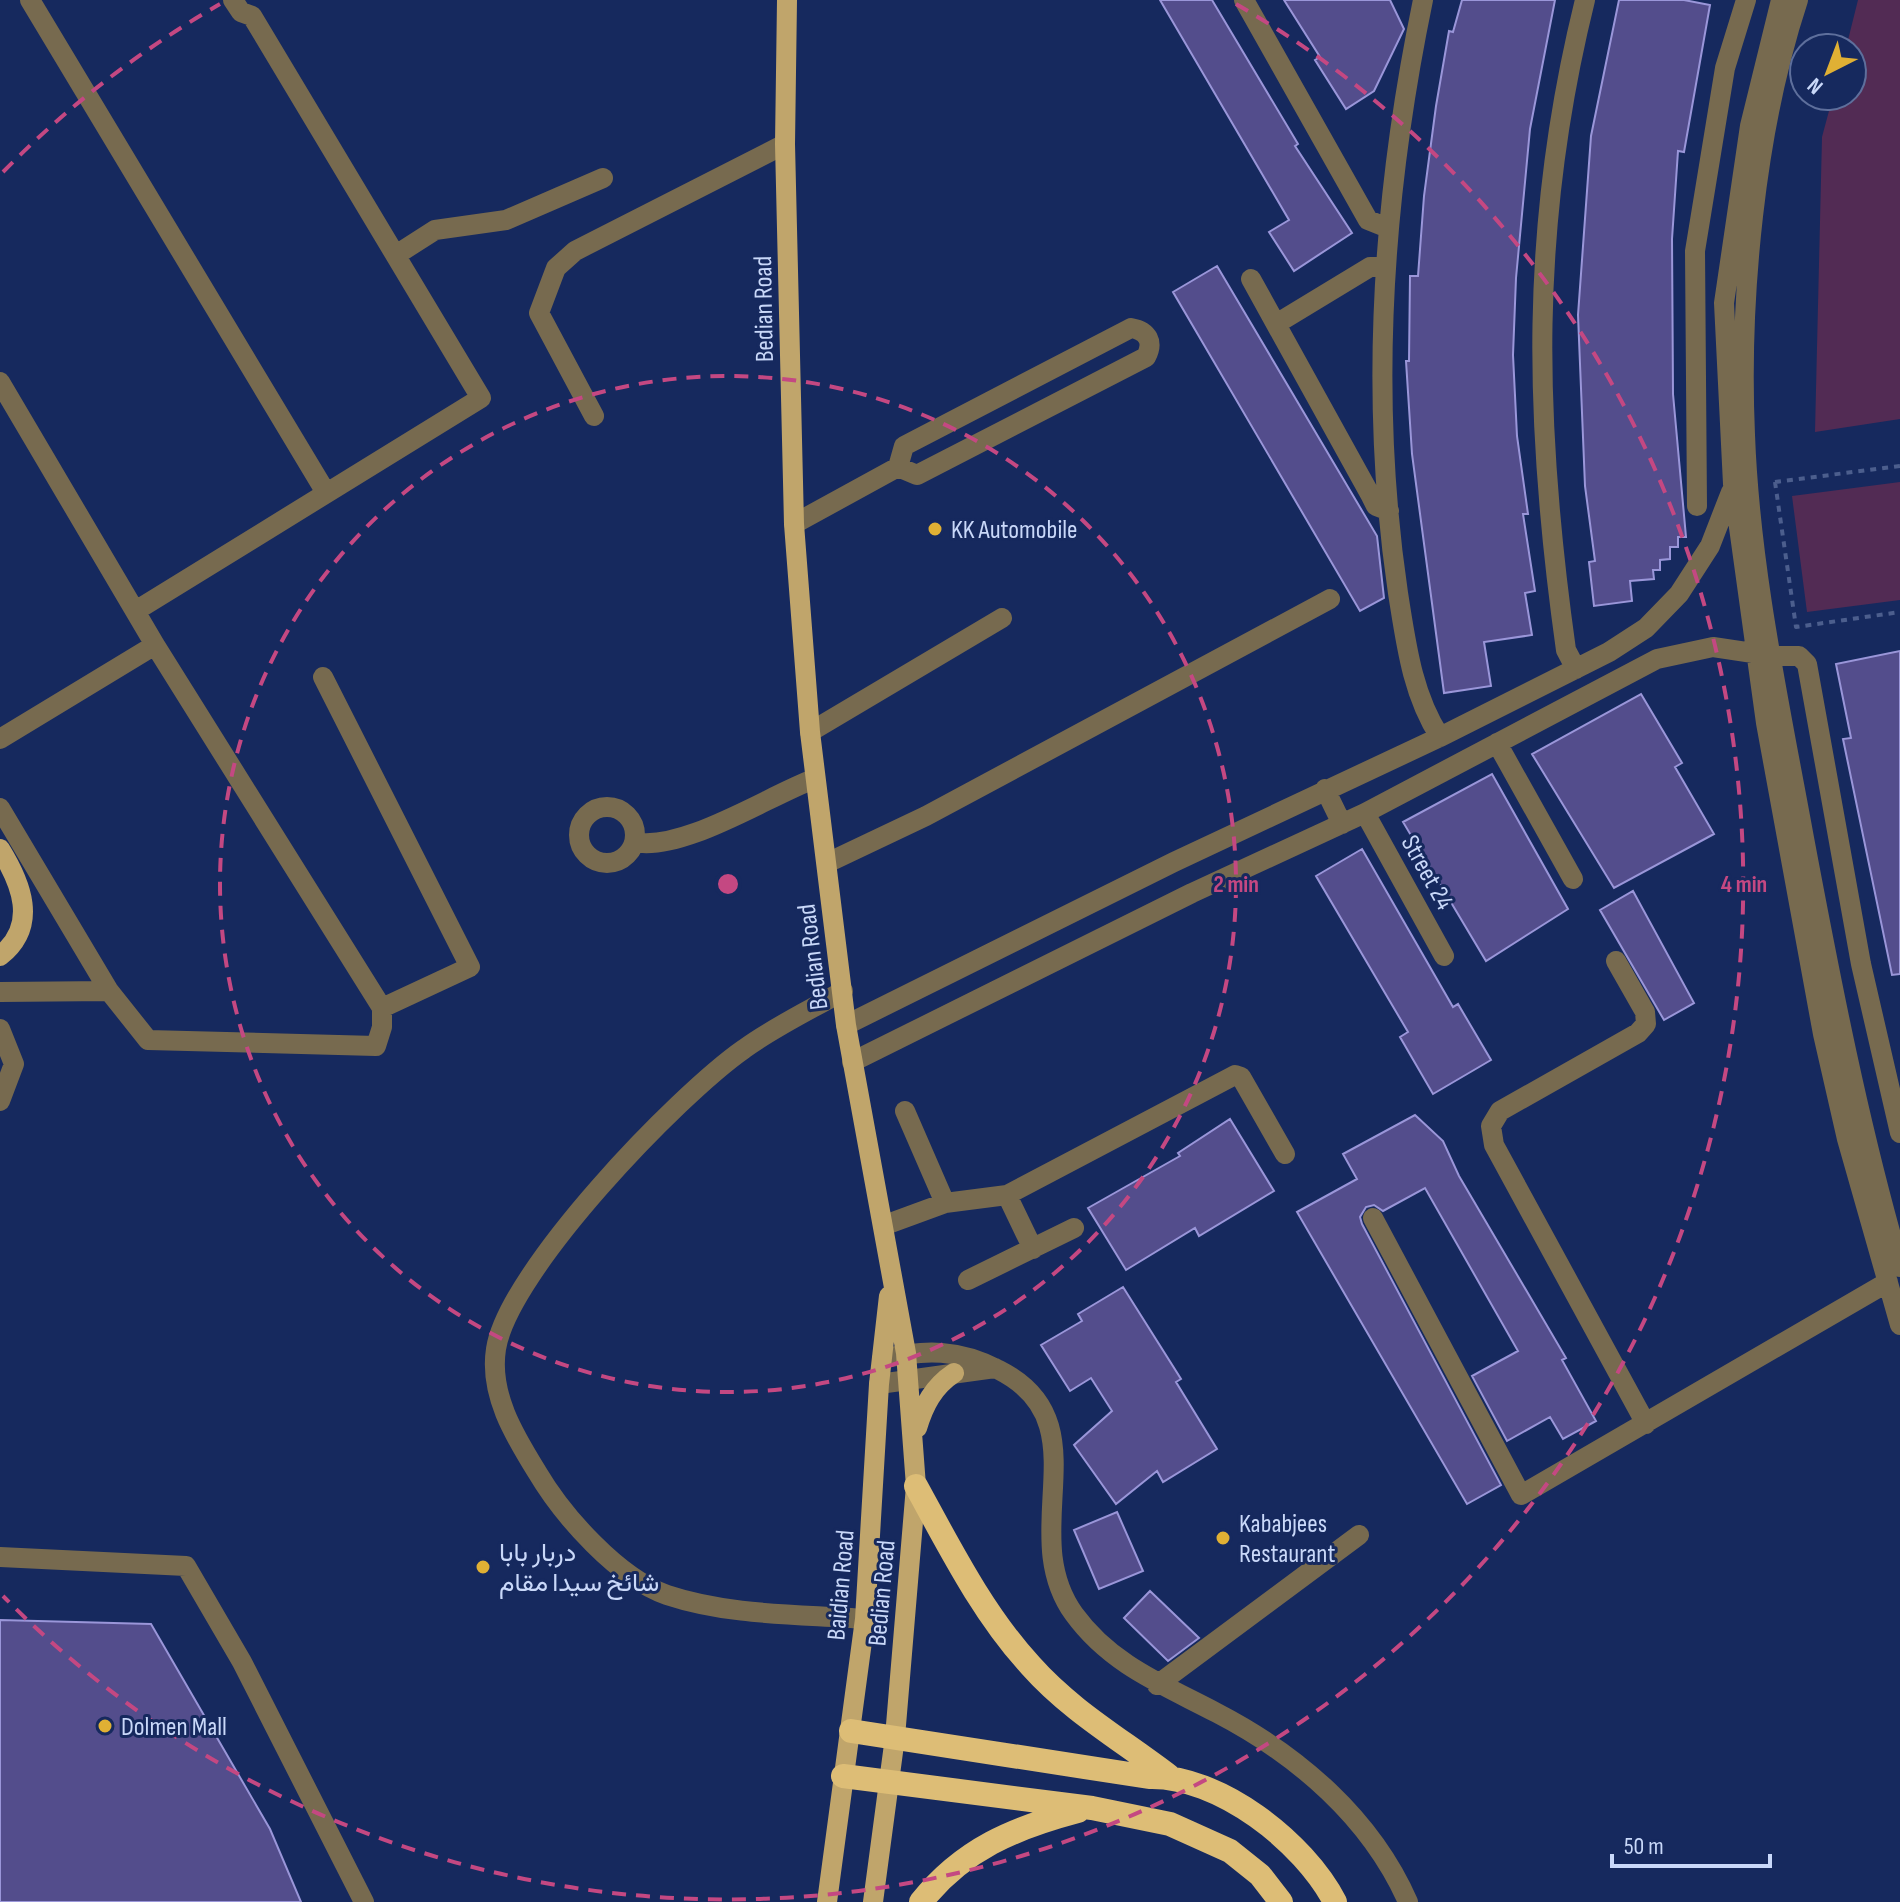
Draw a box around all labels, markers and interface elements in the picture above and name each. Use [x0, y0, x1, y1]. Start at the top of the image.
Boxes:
north arrow [1788, 32, 1868, 112]
text: N [1802, 72, 1829, 100]
street label: Bedian Road [748, 256, 781, 362]
place label: KK Automobile [951, 515, 1078, 546]
marker: KK Automobile [926, 520, 944, 538]
street label: Street 24 [1394, 830, 1460, 916]
centre of rings [714, 870, 742, 898]
text: 2 min [1213, 870, 1259, 899]
text: 4 min [1721, 870, 1767, 899]
street label: Bedian Road [792, 902, 835, 1011]
place label: Kababjees Restaurant [1239, 1509, 1336, 1570]
street label: Baidian Road [821, 1529, 862, 1642]
marker: Kababjees Restaurant [1214, 1529, 1232, 1547]
place label: دربار بابا شائخ سیدا مقام [499, 1538, 659, 1600]
street label: Bedian Road [862, 1539, 903, 1647]
marker: دربار بابا شائخ سیدا مقام [474, 1558, 492, 1576]
place label: Dolmen Mall [121, 1712, 227, 1743]
marker: Dolmen Mall [96, 1717, 114, 1735]
scale bar [1612, 1818, 1770, 1868]
text: 50 m [1624, 1832, 1664, 1861]

